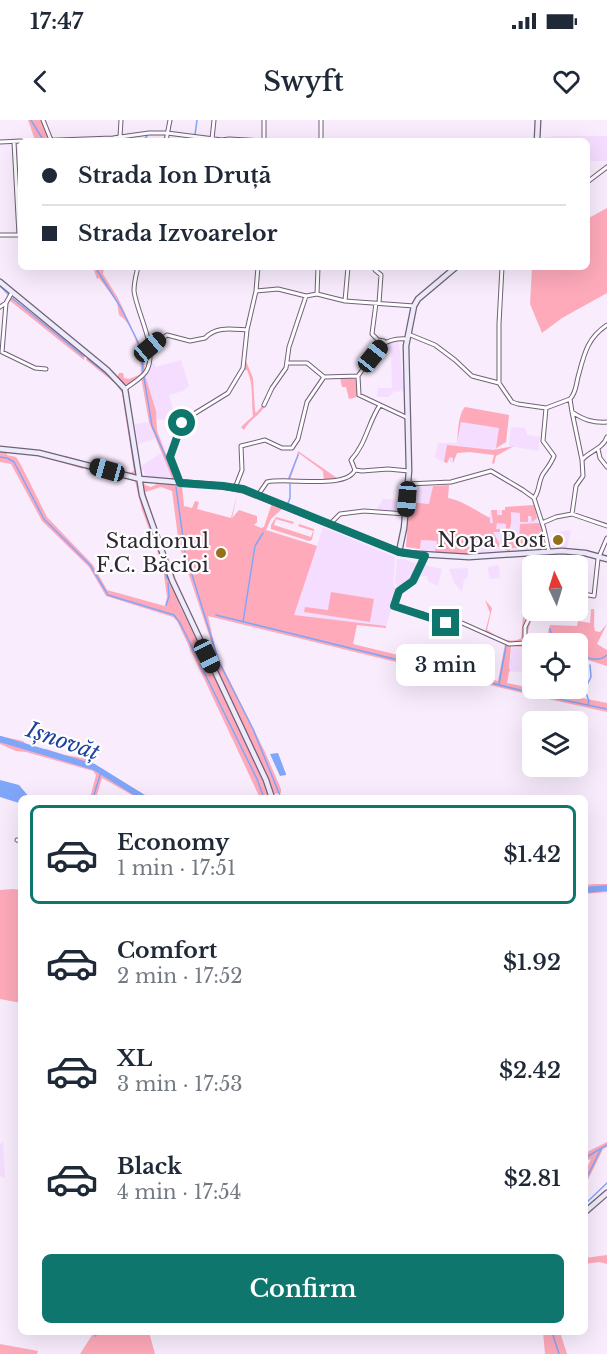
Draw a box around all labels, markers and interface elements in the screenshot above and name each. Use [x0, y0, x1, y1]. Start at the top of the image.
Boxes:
text: 17:47 [30, 8, 83, 35]
icon: back [24, 65, 57, 98]
text: Swyft [263, 65, 344, 98]
icon: heart [550, 65, 583, 98]
text: Strada Ion Druță [78, 162, 271, 189]
text: Strada Izvoarelor [78, 220, 278, 247]
car [130, 329, 170, 365]
car [355, 336, 391, 376]
route start [168, 409, 195, 436]
car [87, 456, 127, 484]
car [396, 480, 418, 518]
place label: Nopa Post [437, 527, 546, 553]
place label: Stadionul F.C. Băcioi [96, 528, 209, 578]
marker: Nopa Post [551, 533, 565, 547]
marker: Stadionul F.C. Băcioi [214, 546, 228, 560]
north arrow [522, 555, 588, 621]
map controls [522, 555, 588, 777]
route end [432, 609, 459, 636]
button: locate [522, 633, 588, 699]
car [191, 636, 223, 676]
callout: 3 min [396, 644, 496, 686]
text: 3 min [415, 653, 476, 677]
button: layers [522, 711, 588, 777]
water label: Ișnovăț [22, 716, 103, 766]
icon: car [45, 828, 99, 882]
text: Economy [117, 829, 229, 856]
text: $1.42 [503, 841, 561, 868]
text: 1 min · 17:51 [117, 856, 236, 880]
icon: car [45, 936, 99, 990]
text: Comfort [117, 937, 217, 964]
text: $1.92 [503, 949, 561, 976]
text: 2 min · 17:52 [117, 964, 243, 988]
icon: car [45, 1044, 99, 1098]
text: XL [117, 1045, 152, 1072]
text: $2.42 [499, 1057, 561, 1084]
text: 3 min · 17:53 [117, 1072, 243, 1096]
icon: car [45, 1152, 99, 1206]
text: Black [117, 1153, 182, 1180]
text: $2.81 [504, 1165, 561, 1192]
text: 4 min · 17:54 [117, 1180, 241, 1204]
button: Confirm [42, 1254, 564, 1323]

